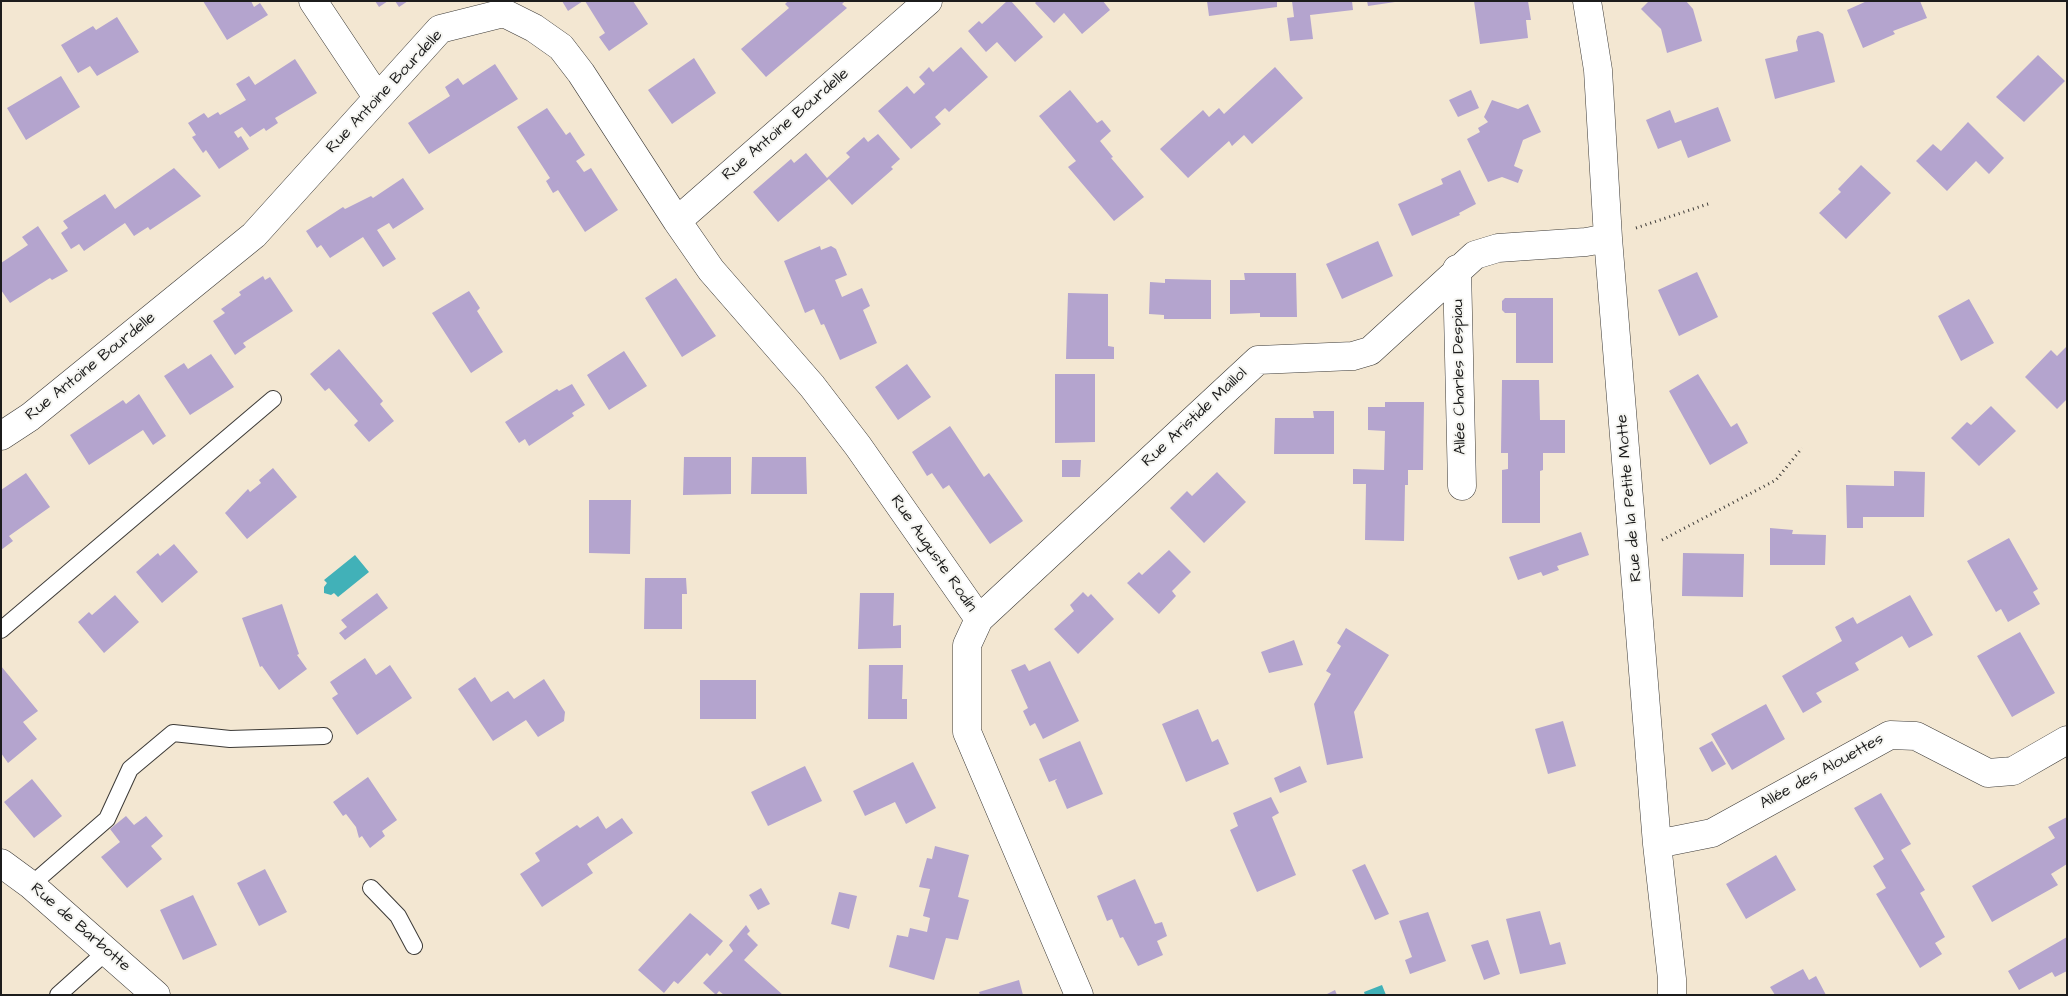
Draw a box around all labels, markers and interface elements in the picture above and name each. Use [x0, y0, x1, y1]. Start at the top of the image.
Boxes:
street label: Rue Antoine Bourdelle [323, 26, 447, 158]
street label: Rue Antoine Bourdelle [719, 65, 853, 185]
street label: Allée Charles Despiau [1449, 299, 1471, 455]
street label: Rue Antoine Bourdelle [22, 309, 160, 425]
street label: Rue Aristide Maillol [1138, 364, 1252, 472]
street label: Rue de la Petite Motte [1613, 413, 1647, 583]
street label: Rue Auguste Rodin [886, 492, 980, 616]
street label: Allée des Alouettes [1757, 730, 1887, 814]
street label: Rue de Barbotte [26, 879, 134, 977]

